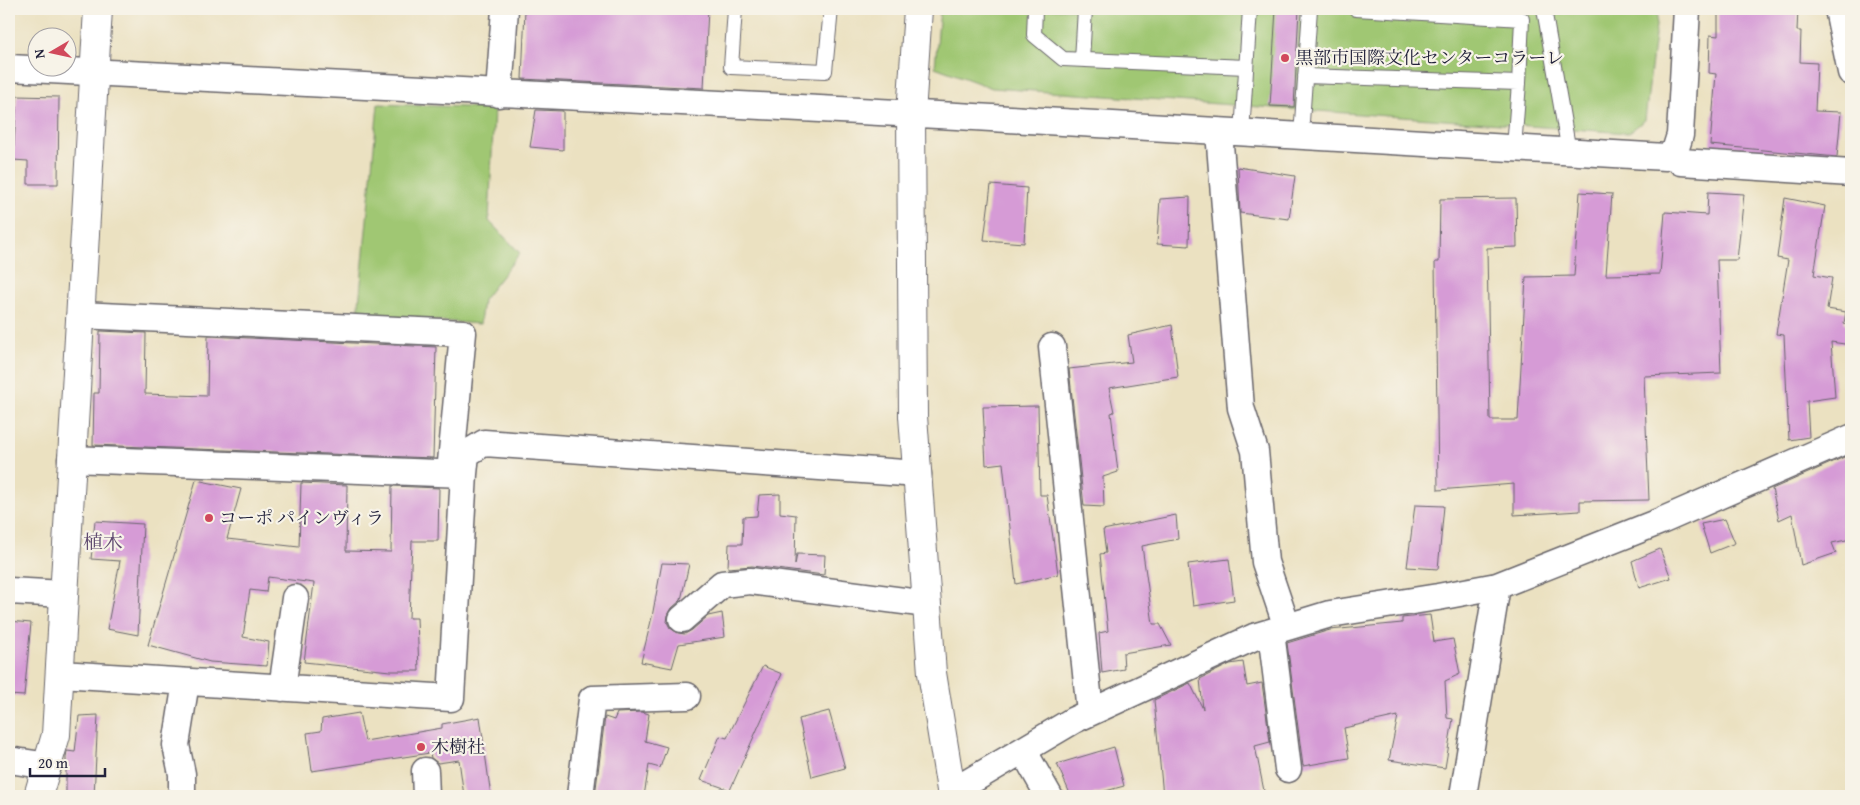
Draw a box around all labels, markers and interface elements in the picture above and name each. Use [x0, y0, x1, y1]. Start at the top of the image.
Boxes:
north arrow [28, 28, 78, 78]
place label: 黒部市国際文化センターコラーレ [1295, 44, 1564, 71]
text: N [28, 47, 50, 60]
marker: 黒部市国際文化センターコラーレ [1279, 52, 1291, 64]
place label: コーポ パインヴィラ [219, 504, 384, 531]
marker: コーポ パインヴィラ [203, 512, 215, 524]
district label: 植木 [83, 527, 123, 556]
place label: 木樹社 [431, 733, 485, 760]
marker: 木樹社 [415, 741, 427, 753]
scale bar [30, 745, 105, 777]
text: 20 m [38, 752, 69, 773]

